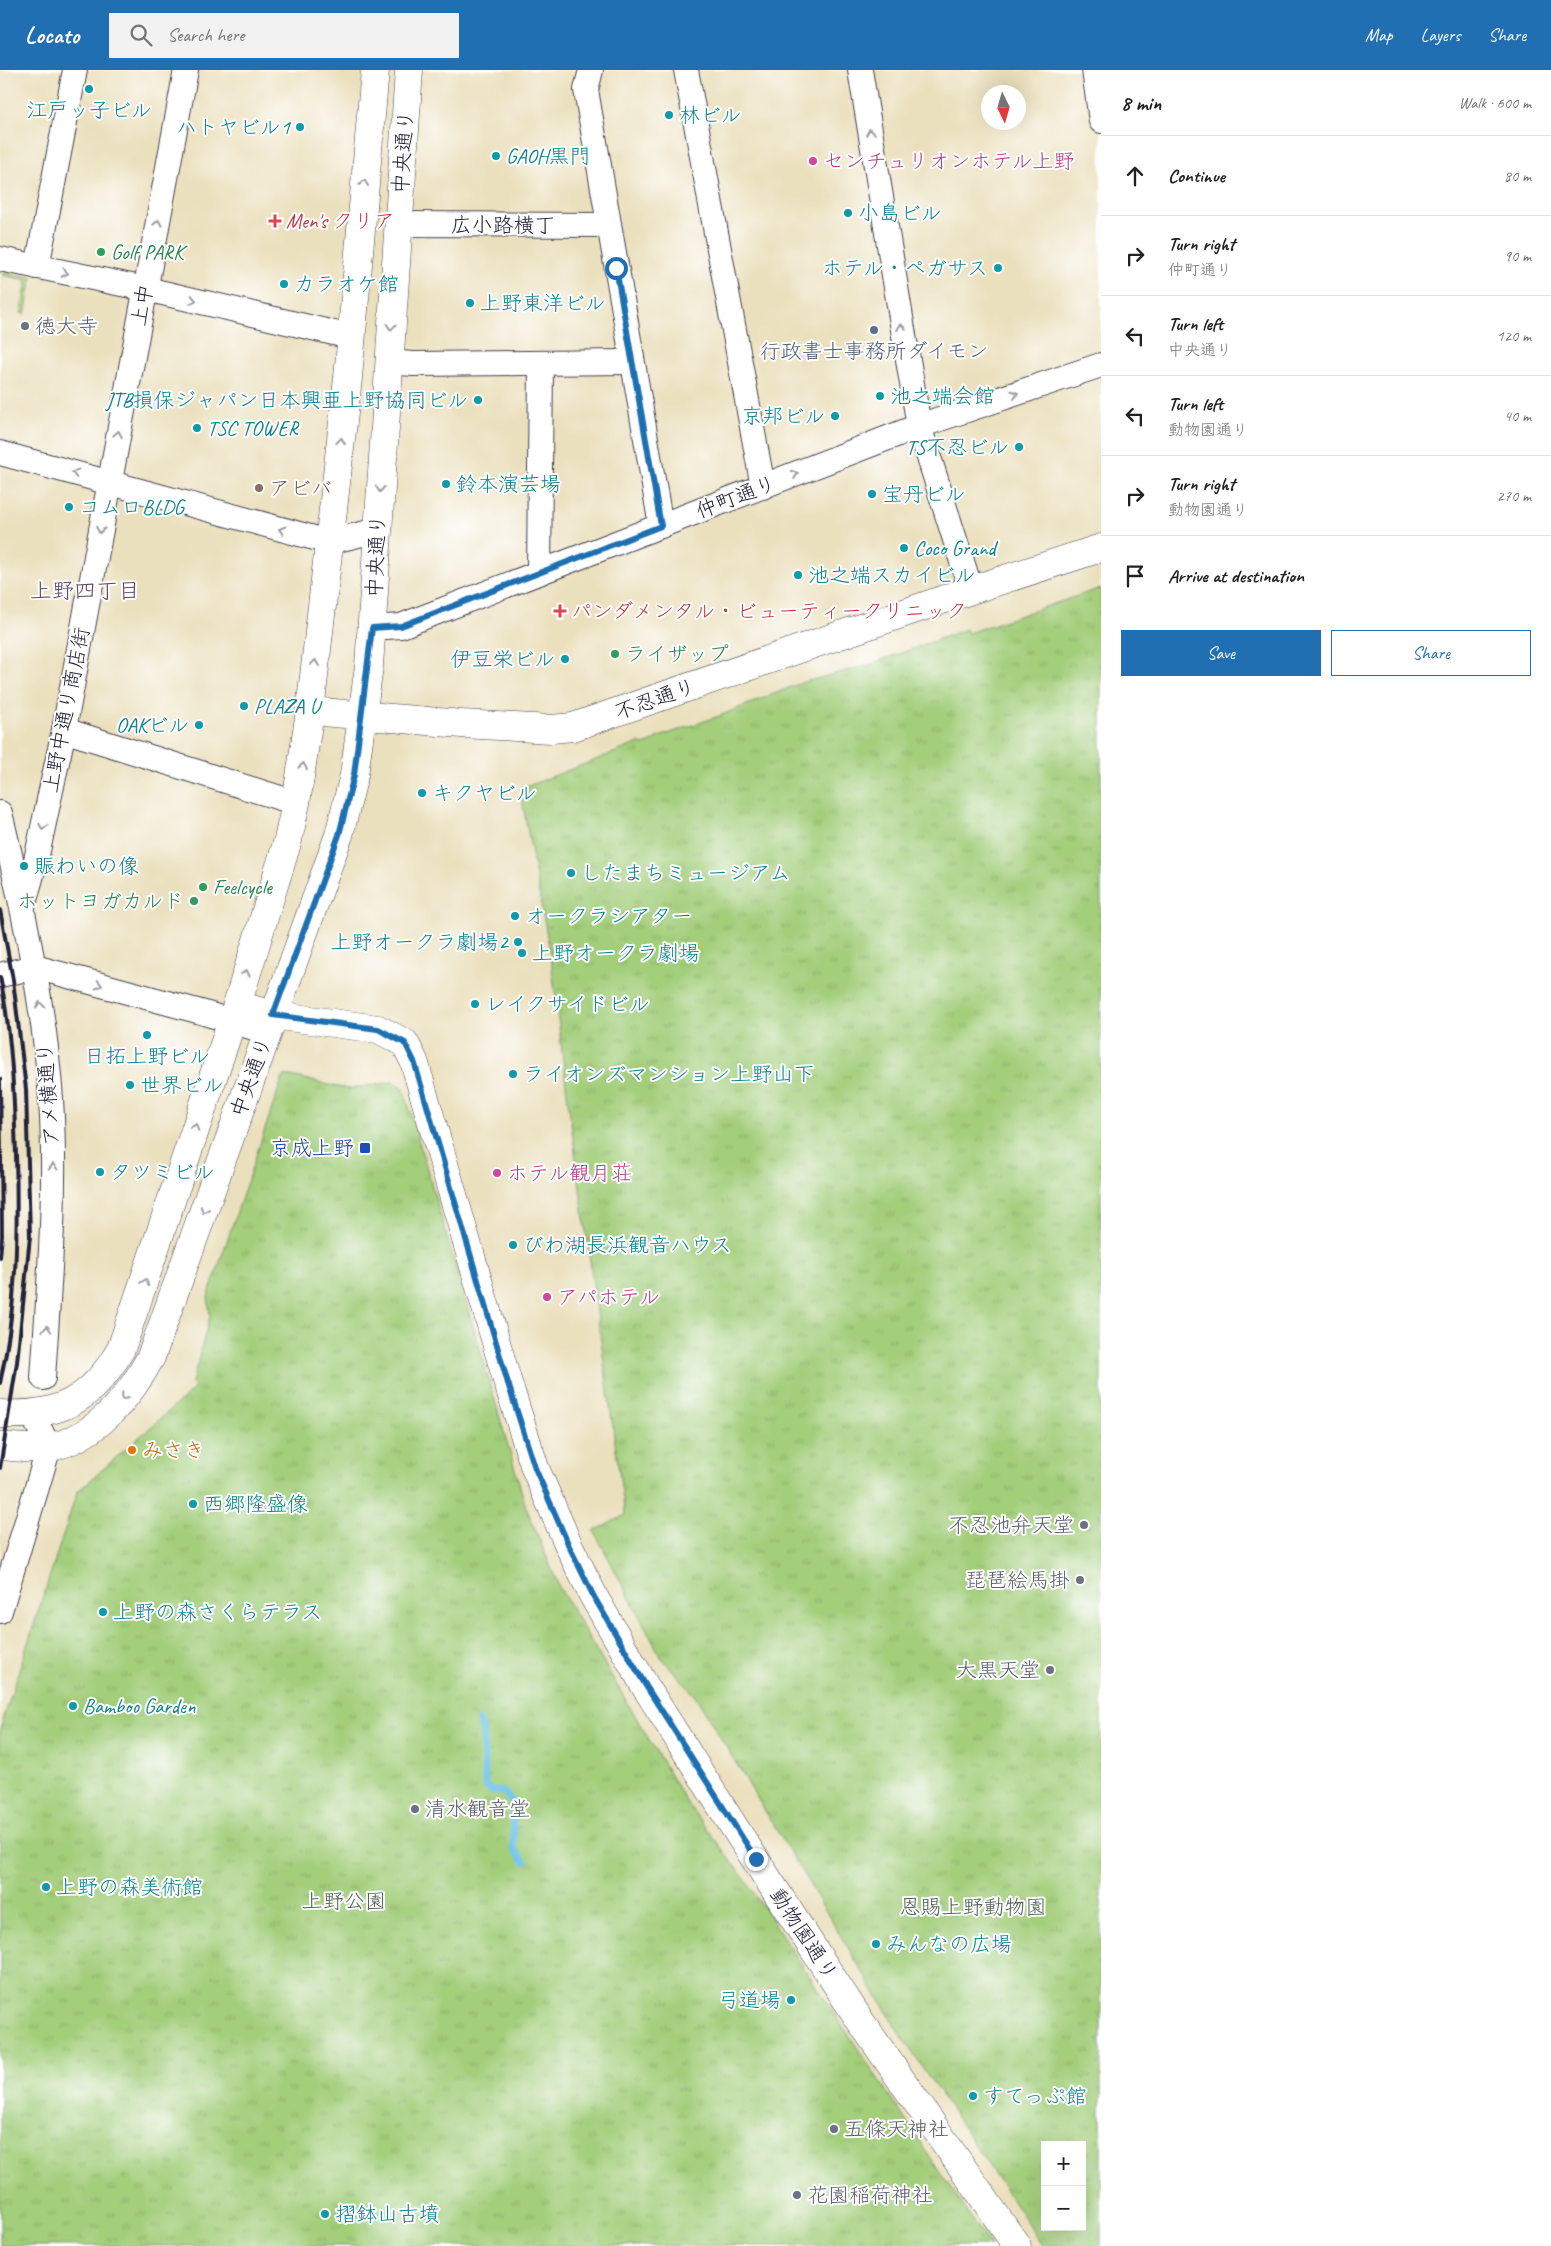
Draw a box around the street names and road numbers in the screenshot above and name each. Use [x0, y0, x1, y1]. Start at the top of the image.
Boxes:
street label: 中央通り [387, 109, 419, 195]
street label: 広小路横丁 [451, 212, 556, 238]
street label: 上中 [125, 282, 159, 328]
street label: 仲町通り [692, 470, 780, 524]
street label: 中央通り [361, 513, 391, 599]
street label: 上野中通り商店街 [37, 625, 95, 795]
street label: 不忍通り [611, 673, 699, 725]
street label: 中央通り [224, 1033, 278, 1121]
street label: アメ横通り [31, 1041, 65, 1147]
street label: 動物園通り [765, 1883, 843, 1985]

